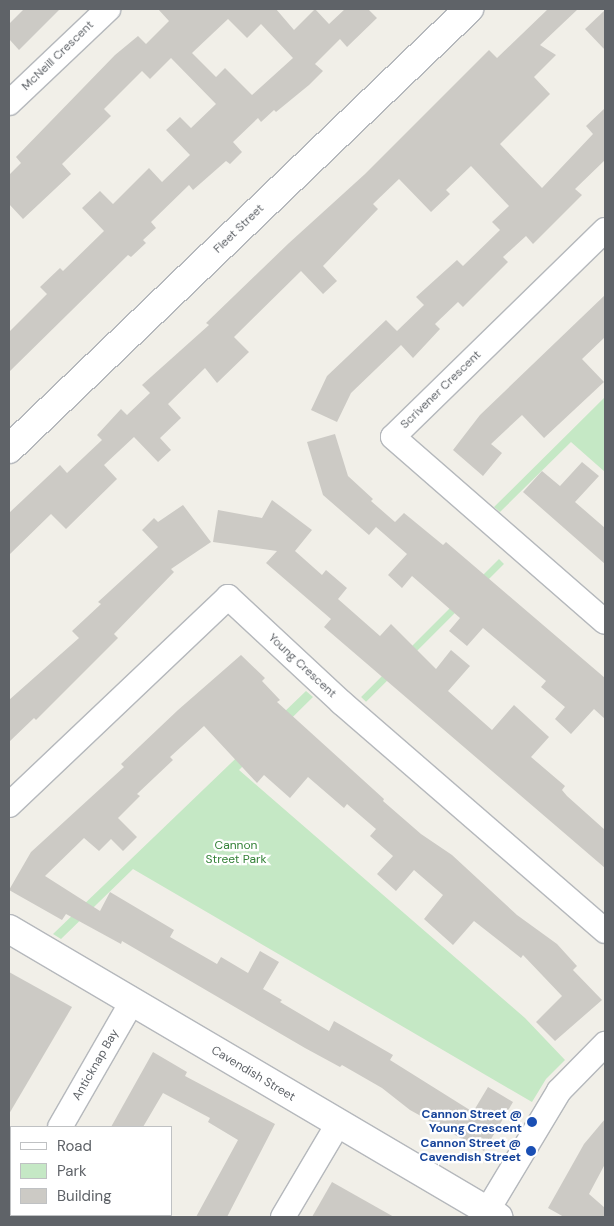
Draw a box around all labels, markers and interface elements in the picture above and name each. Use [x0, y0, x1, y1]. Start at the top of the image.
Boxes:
street label: McNeill Crescent [19, 18, 97, 94]
street label: Fleet Street [211, 201, 267, 257]
street label: Scrivener Crescent [398, 348, 484, 432]
street label: Young Crescent [265, 631, 339, 701]
park label: Cannon Street Park [206, 839, 266, 867]
street label: Anticknap Bay [70, 1027, 122, 1103]
street label: Cavendish Street [209, 1043, 297, 1105]
place label: Cannon Street @ Young Crescent [422, 1108, 522, 1136]
marker: Cannon Street @ Young Crescent [526, 1116, 538, 1128]
legend [10, 1126, 172, 1216]
text: Road [57, 1136, 92, 1156]
place label: Cannon Street @ Cavendish Street [420, 1137, 521, 1165]
marker: Cannon Street @ Cavendish Street [525, 1145, 537, 1157]
text: Park [57, 1161, 87, 1181]
text: Building [57, 1186, 112, 1206]

